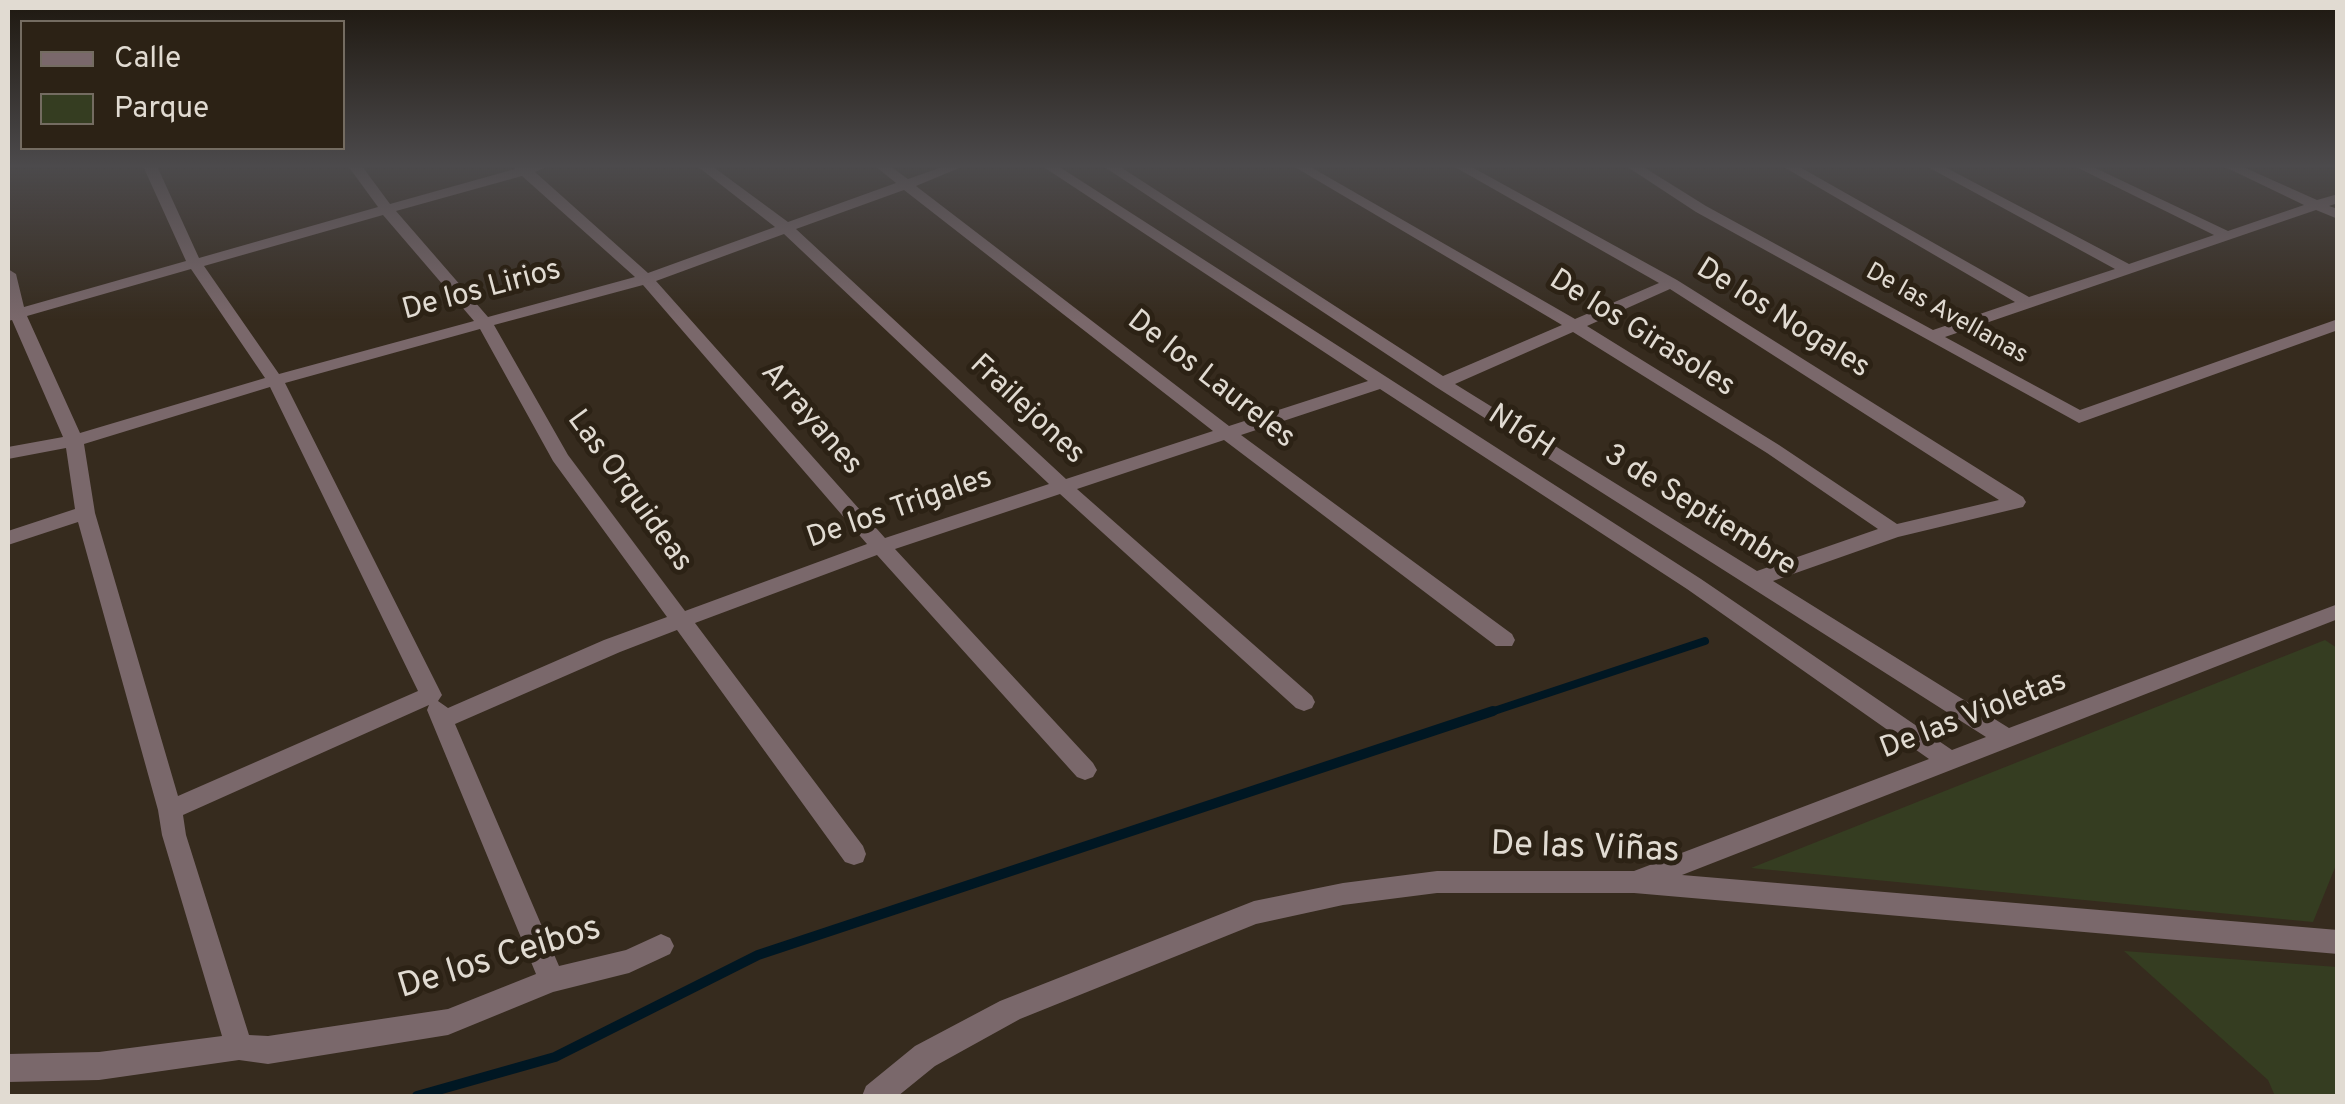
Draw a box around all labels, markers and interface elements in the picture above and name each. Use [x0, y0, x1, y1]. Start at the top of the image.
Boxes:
legend [20, 20, 345, 150]
text: Calle [114, 41, 181, 78]
text: Parque [114, 91, 209, 128]
street label: De los Nogales [1689, 252, 1875, 388]
street label: De los Lirios [399, 254, 565, 330]
street label: De las Avellanas [1860, 258, 2032, 372]
street label: De los Girasoles [1542, 264, 1740, 406]
street label: De los Laureles [1119, 304, 1301, 458]
street label: Frailejones [961, 349, 1091, 473]
street label: Arrayanes [751, 356, 869, 484]
street label: N16H [1480, 398, 1560, 468]
street label: Las Orquideas [557, 404, 699, 580]
street label: 3 de Septiembre [1596, 439, 1802, 585]
street label: De los Trigales [803, 461, 997, 559]
street label: De las Violetas [1876, 665, 2072, 769]
street label: De las Viñas [1490, 826, 1680, 874]
street label: De los Ceibos [393, 909, 607, 1011]

